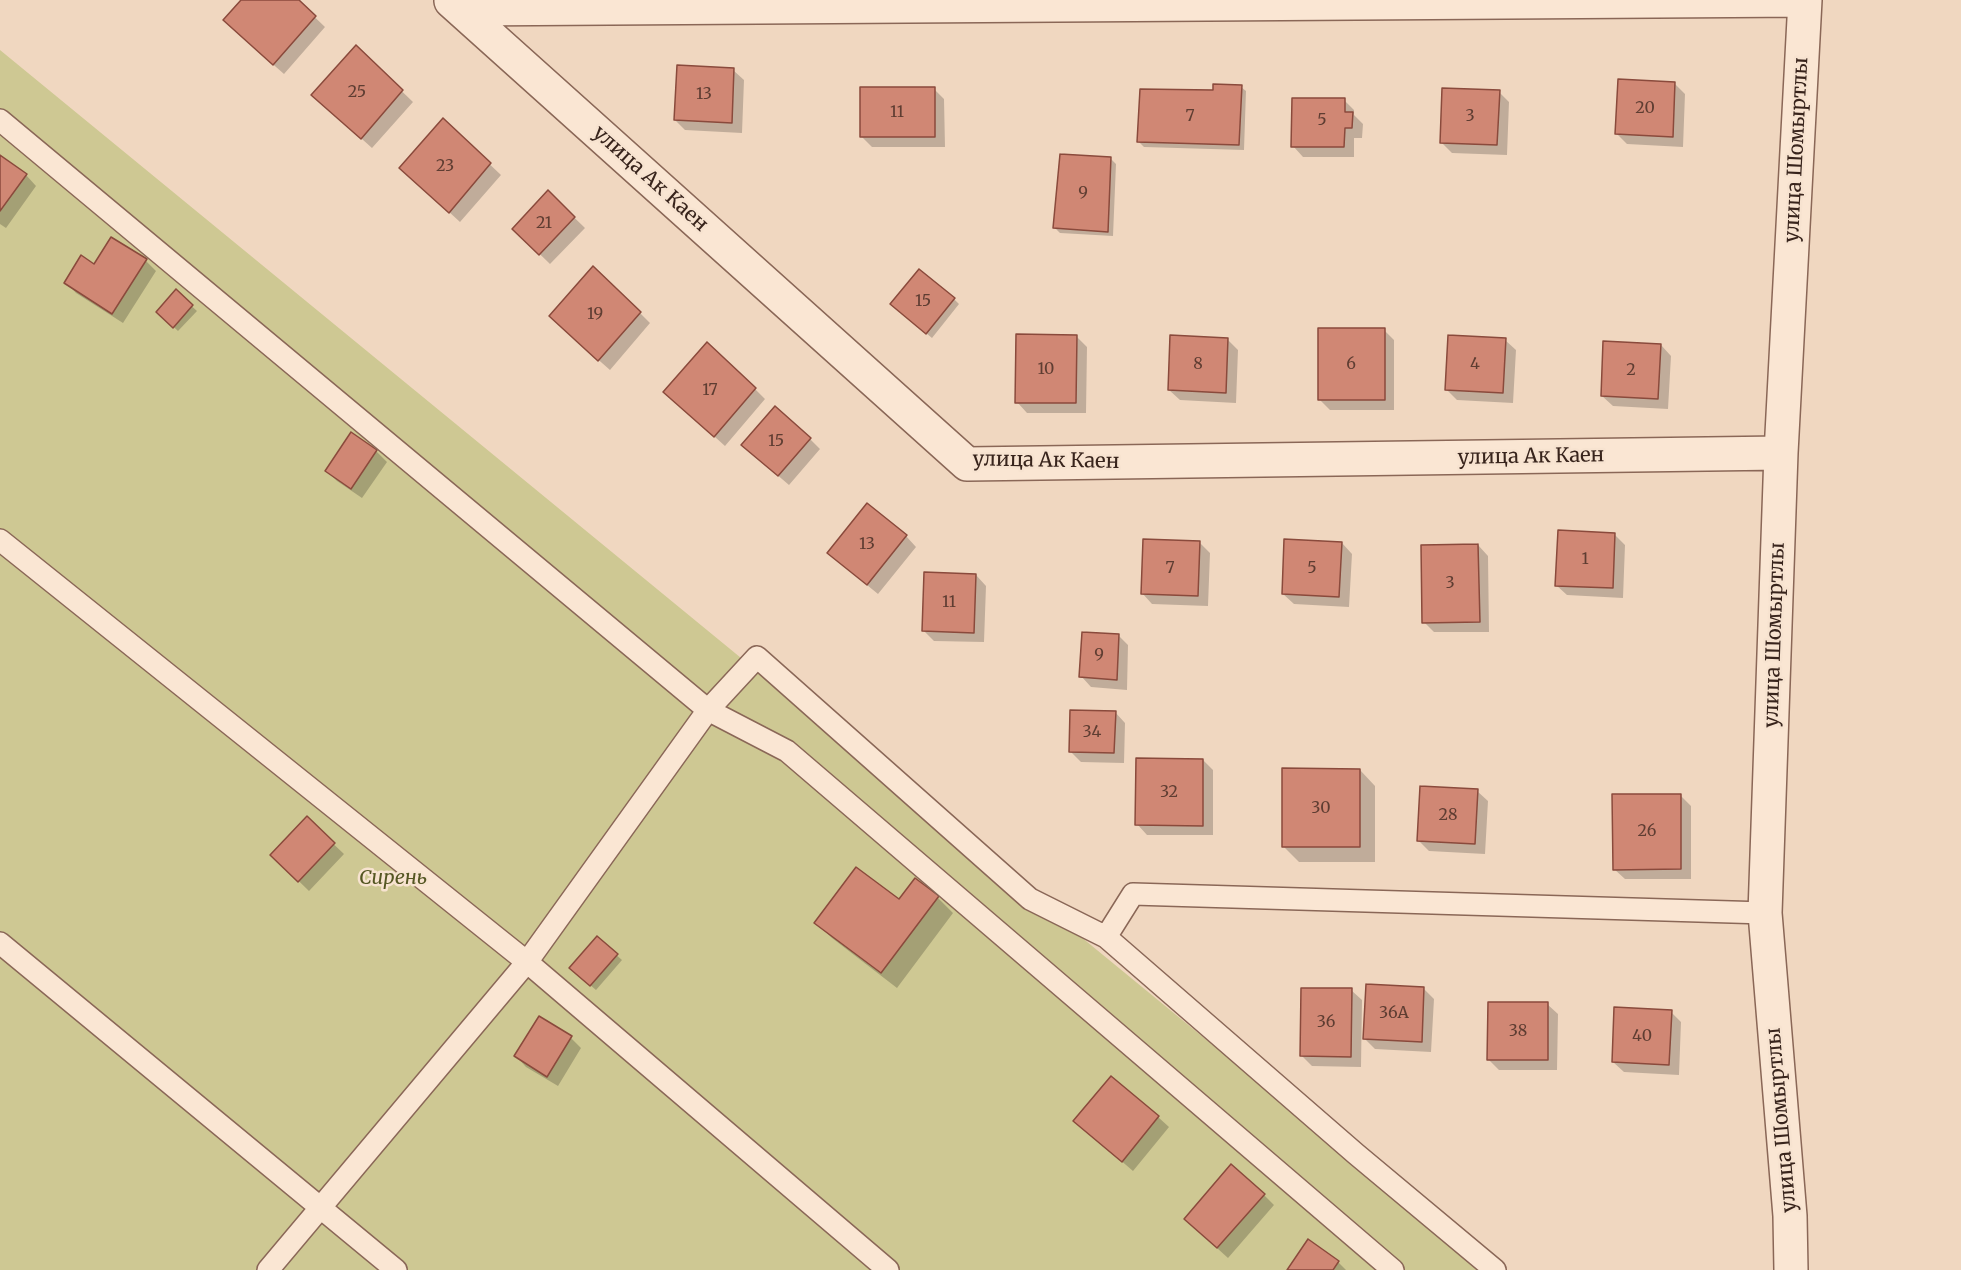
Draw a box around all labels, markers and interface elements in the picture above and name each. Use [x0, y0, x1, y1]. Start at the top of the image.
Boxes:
street label: улица Шомыртлы [1780, 57, 1814, 243]
house number: 25 [348, 82, 366, 102]
house number: 13 [696, 84, 712, 104]
house number: 20 [1635, 98, 1655, 118]
house number: 11 [890, 102, 904, 122]
house number: 7 [1185, 106, 1195, 126]
house number: 3 [1465, 106, 1475, 126]
house number: 5 [1317, 110, 1327, 130]
street label: улица Ак Каен [587, 121, 713, 237]
house number: 23 [436, 156, 454, 176]
house number: 9 [1078, 183, 1088, 203]
house number: 21 [536, 213, 552, 233]
house number: 15 [915, 291, 931, 311]
house number: 19 [587, 304, 603, 324]
house number: 8 [1193, 354, 1203, 374]
house number: 6 [1346, 354, 1356, 374]
house number: 4 [1470, 354, 1480, 374]
house number: 10 [1038, 359, 1054, 379]
house number: 2 [1626, 360, 1636, 380]
house number: 17 [702, 380, 718, 400]
house number: 15 [768, 431, 784, 451]
street label: улица Ак Каен [1457, 444, 1605, 470]
street label: улица Ак Каен [972, 448, 1120, 474]
house number: 13 [859, 534, 875, 554]
street label: улица Шомыртлы [1760, 542, 1790, 728]
house number: 1 [1581, 549, 1589, 569]
house number: 7 [1165, 558, 1175, 578]
house number: 5 [1307, 558, 1317, 578]
house number: 3 [1445, 573, 1455, 593]
house number: 11 [942, 592, 956, 612]
house number: 9 [1094, 645, 1104, 665]
house number: 34 [1083, 722, 1101, 742]
house number: 32 [1160, 782, 1178, 802]
house number: 30 [1311, 798, 1331, 818]
house number: 28 [1439, 805, 1457, 825]
house number: 26 [1638, 821, 1656, 841]
park label: Сирень [359, 866, 427, 890]
house number: 36А [1379, 1003, 1409, 1023]
house number: 36 [1317, 1012, 1335, 1032]
house number: 38 [1509, 1021, 1527, 1041]
house number: 40 [1632, 1026, 1652, 1046]
street label: улица Шомыртлы [1762, 1027, 1802, 1213]

